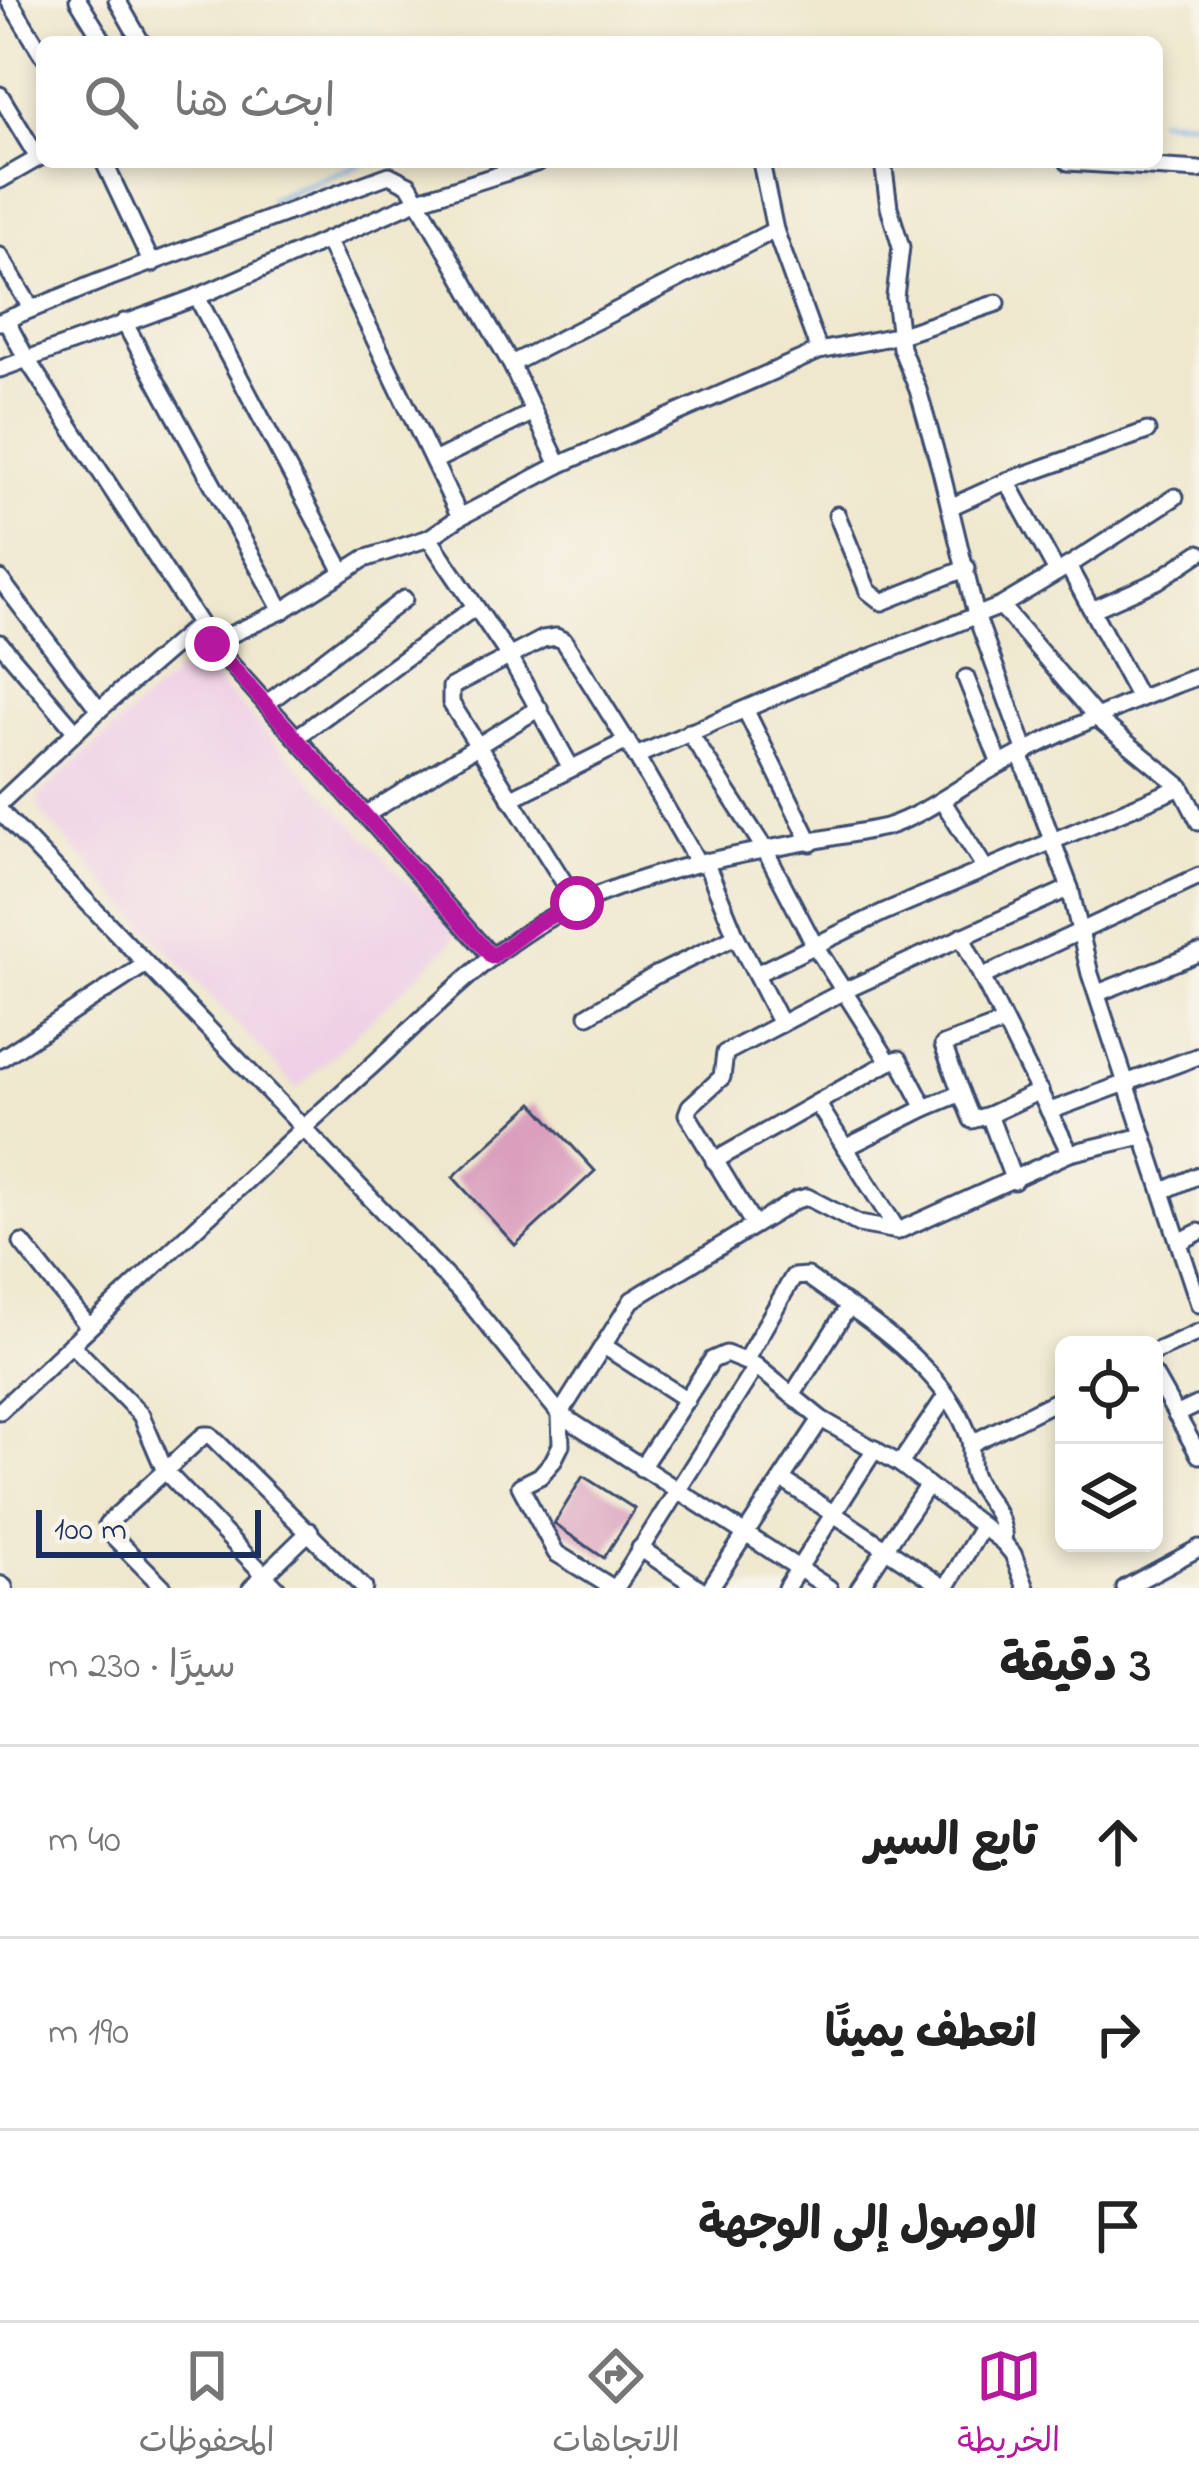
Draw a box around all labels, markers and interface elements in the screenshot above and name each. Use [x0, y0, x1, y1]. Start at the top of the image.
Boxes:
search box [36, 36, 1163, 168]
icon: search [78, 69, 144, 135]
text: ابحث هنا [174, 71, 336, 137]
route end [185, 617, 239, 671]
route start [550, 876, 604, 930]
map controls [1055, 1336, 1163, 1552]
button: locate [1055, 1336, 1163, 1444]
button: layers [1055, 1444, 1163, 1552]
scale bar [36, 1504, 261, 1557]
text: 100 m [54, 1507, 127, 1555]
text: 3 دقيقة [1000, 1630, 1151, 1705]
text: سيرًا · 230 m [48, 1639, 236, 1696]
icon: ahead [1085, 1809, 1151, 1875]
text: تابع السير [865, 1810, 1037, 1876]
text: 40 m [48, 1813, 121, 1870]
icon: right [1085, 2001, 1151, 2067]
text: انعطف يمينًا [825, 2002, 1037, 2068]
text: 190 m [48, 2005, 129, 2062]
icon: arrive [1085, 2193, 1151, 2259]
text: الوصول إلى الوجهة [698, 2194, 1037, 2260]
tab: المحفوظات [139, 2343, 275, 2469]
tab: الاتجاهات [552, 2343, 680, 2469]
tab: الخريطة [957, 2343, 1060, 2469]

